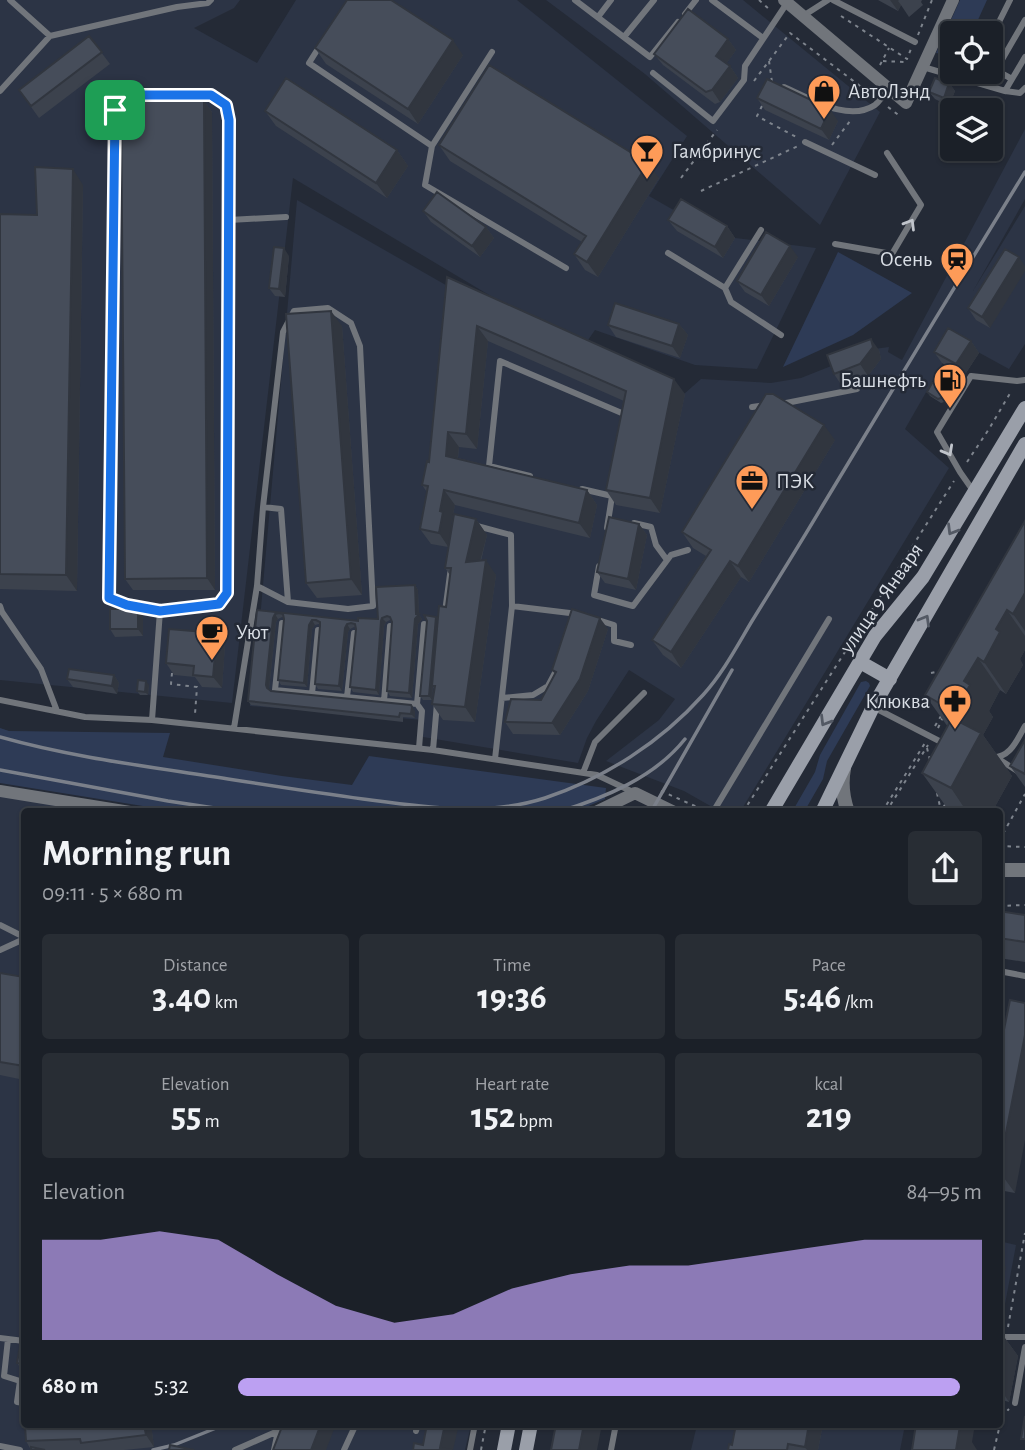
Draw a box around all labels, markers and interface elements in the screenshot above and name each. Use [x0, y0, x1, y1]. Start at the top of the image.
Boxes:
map controls [940, 21, 1003, 161]
button: locate [940, 21, 1003, 84]
shop icon: АвтоЛэнд [805, 72, 843, 121]
pin [85, 80, 145, 140]
place label: АвтоЛэнд [848, 81, 930, 102]
icon: arrive [96, 91, 134, 129]
button: layers [940, 98, 1003, 161]
bar icon: Гамбринус [628, 132, 666, 181]
place label: Гамбринус [672, 141, 761, 162]
one-way arrow [901, 218, 914, 231]
station icon: Осень [938, 240, 976, 289]
place label: Осень [880, 249, 932, 270]
fuel station icon: Башнефть [931, 361, 969, 410]
place label: Башнефть [840, 370, 926, 391]
one-way arrow [940, 444, 953, 457]
office icon: ПЭК [733, 462, 771, 511]
place label: ПЭК [776, 471, 814, 492]
one-way arrow [948, 522, 961, 535]
street label: улица 9 Января [835, 539, 927, 658]
cafe icon: Уют [193, 613, 231, 662]
one-way arrow [917, 615, 930, 628]
place label: Уют [236, 622, 269, 643]
pharmacy icon: Клюква [936, 682, 974, 731]
place label: Клюква [865, 691, 930, 712]
one-way arrow [820, 714, 833, 727]
button: share [908, 831, 982, 905]
text: Morning run [42, 835, 231, 873]
text: 09:11 · 5 × 680 m [42, 882, 183, 905]
text: Distance [163, 956, 228, 975]
text: Time [493, 956, 531, 975]
text: Pace [812, 956, 846, 975]
text: 3.40 [152, 980, 211, 1015]
text: 19:36 [477, 980, 547, 1015]
text: 5:46 [784, 980, 841, 1015]
text: km [211, 993, 238, 1012]
text: /km [841, 993, 874, 1012]
text: Elevation [161, 1075, 230, 1094]
text: Heart rate [475, 1075, 549, 1094]
text: kcal [814, 1075, 843, 1094]
text: 55 [171, 1099, 201, 1134]
text: 152 [471, 1099, 515, 1134]
text: 219 [806, 1099, 852, 1134]
text: m [201, 1112, 220, 1131]
text: bpm [515, 1112, 553, 1131]
text: Elevation [42, 1181, 125, 1204]
text: 84–95 m [906, 1181, 982, 1204]
text: 680 m [42, 1375, 98, 1398]
text: 5:32 [154, 1375, 189, 1398]

